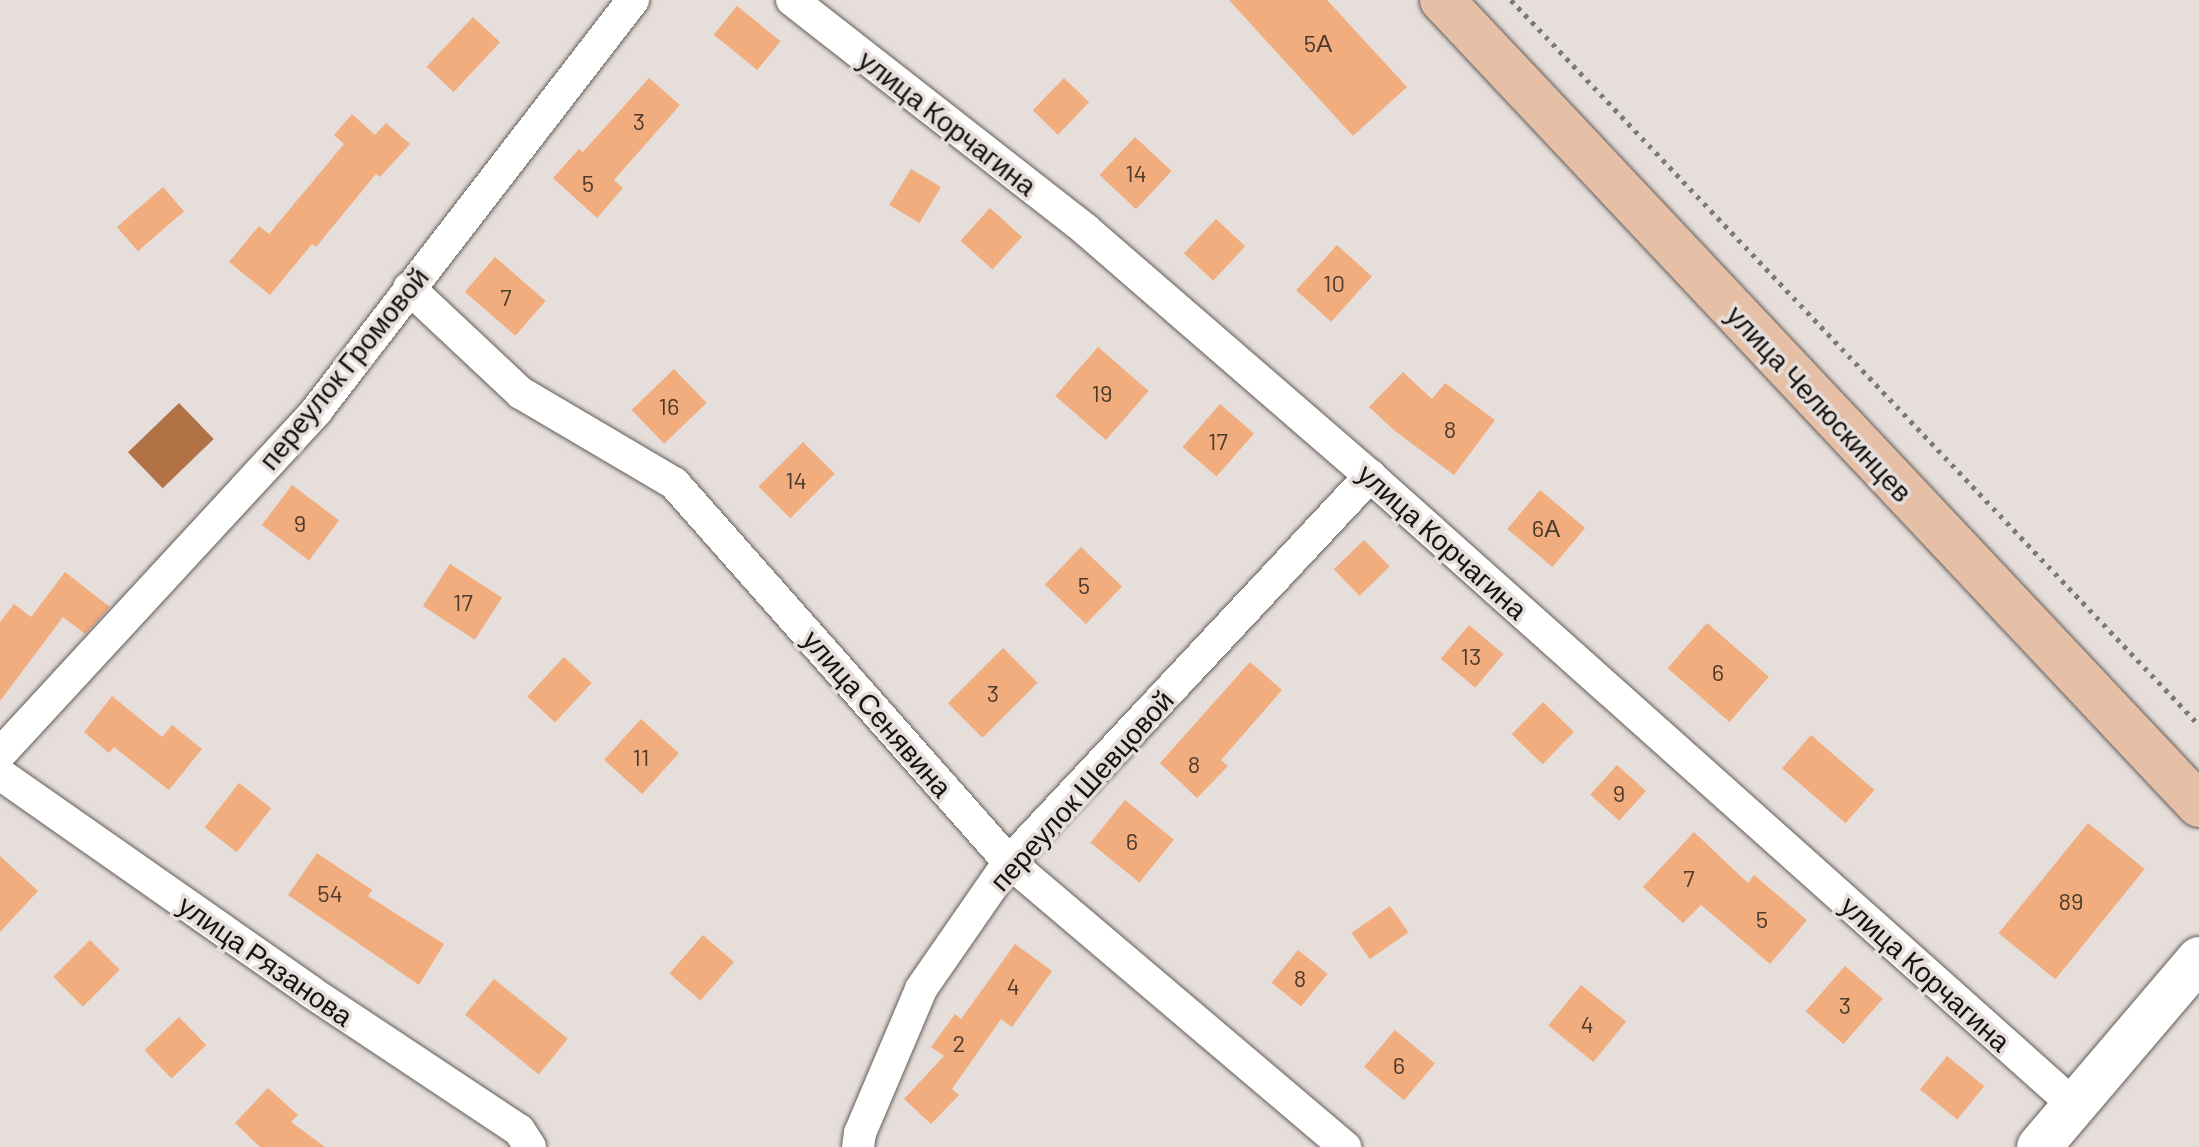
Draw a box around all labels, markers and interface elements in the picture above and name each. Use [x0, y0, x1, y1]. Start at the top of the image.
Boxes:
house number: 5А [1304, 29, 1332, 57]
street label: улица Корчагина [852, 42, 1044, 202]
house number: 3 [633, 107, 645, 135]
house number: 14 [1125, 159, 1147, 187]
house number: 5 [582, 169, 594, 197]
street label: переулок Громовой [251, 260, 435, 476]
house number: 10 [1323, 269, 1345, 297]
house number: 7 [500, 283, 512, 311]
street label: улица Челюскинцев [1720, 298, 1920, 508]
house number: 19 [1092, 379, 1112, 407]
house number: 16 [659, 392, 679, 420]
house number: 8 [1444, 415, 1456, 443]
house number: 17 [1208, 427, 1228, 455]
street label: улица Корчагина [1351, 456, 1535, 626]
house number: 14 [785, 466, 807, 494]
house number: 9 [294, 509, 306, 537]
house number: 6А [1532, 514, 1560, 542]
house number: 5 [1078, 571, 1090, 599]
house number: 17 [453, 588, 473, 616]
street label: улица Сенявина [796, 623, 960, 803]
house number: 13 [1461, 642, 1481, 670]
house number: 6 [1712, 658, 1724, 686]
house number: 3 [987, 679, 999, 707]
street label: переулок Шевцовой [982, 683, 1180, 897]
house number: 11 [633, 743, 649, 771]
house number: 8 [1188, 750, 1200, 778]
house number: 9 [1613, 779, 1625, 807]
house number: 6 [1126, 827, 1138, 855]
house number: 7 [1683, 864, 1695, 892]
house number: 54 [317, 879, 343, 907]
street label: улица Рязанова [172, 887, 360, 1033]
house number: 89 [2058, 887, 2084, 915]
street label: улица Корчагина [1834, 888, 2018, 1058]
house number: 5 [1756, 905, 1768, 933]
house number: 8 [1294, 964, 1306, 992]
house number: 4 [1006, 972, 1020, 1000]
house number: 3 [1839, 991, 1851, 1019]
house number: 4 [1580, 1010, 1594, 1038]
house number: 2 [953, 1029, 965, 1057]
house number: 6 [1393, 1051, 1405, 1079]

